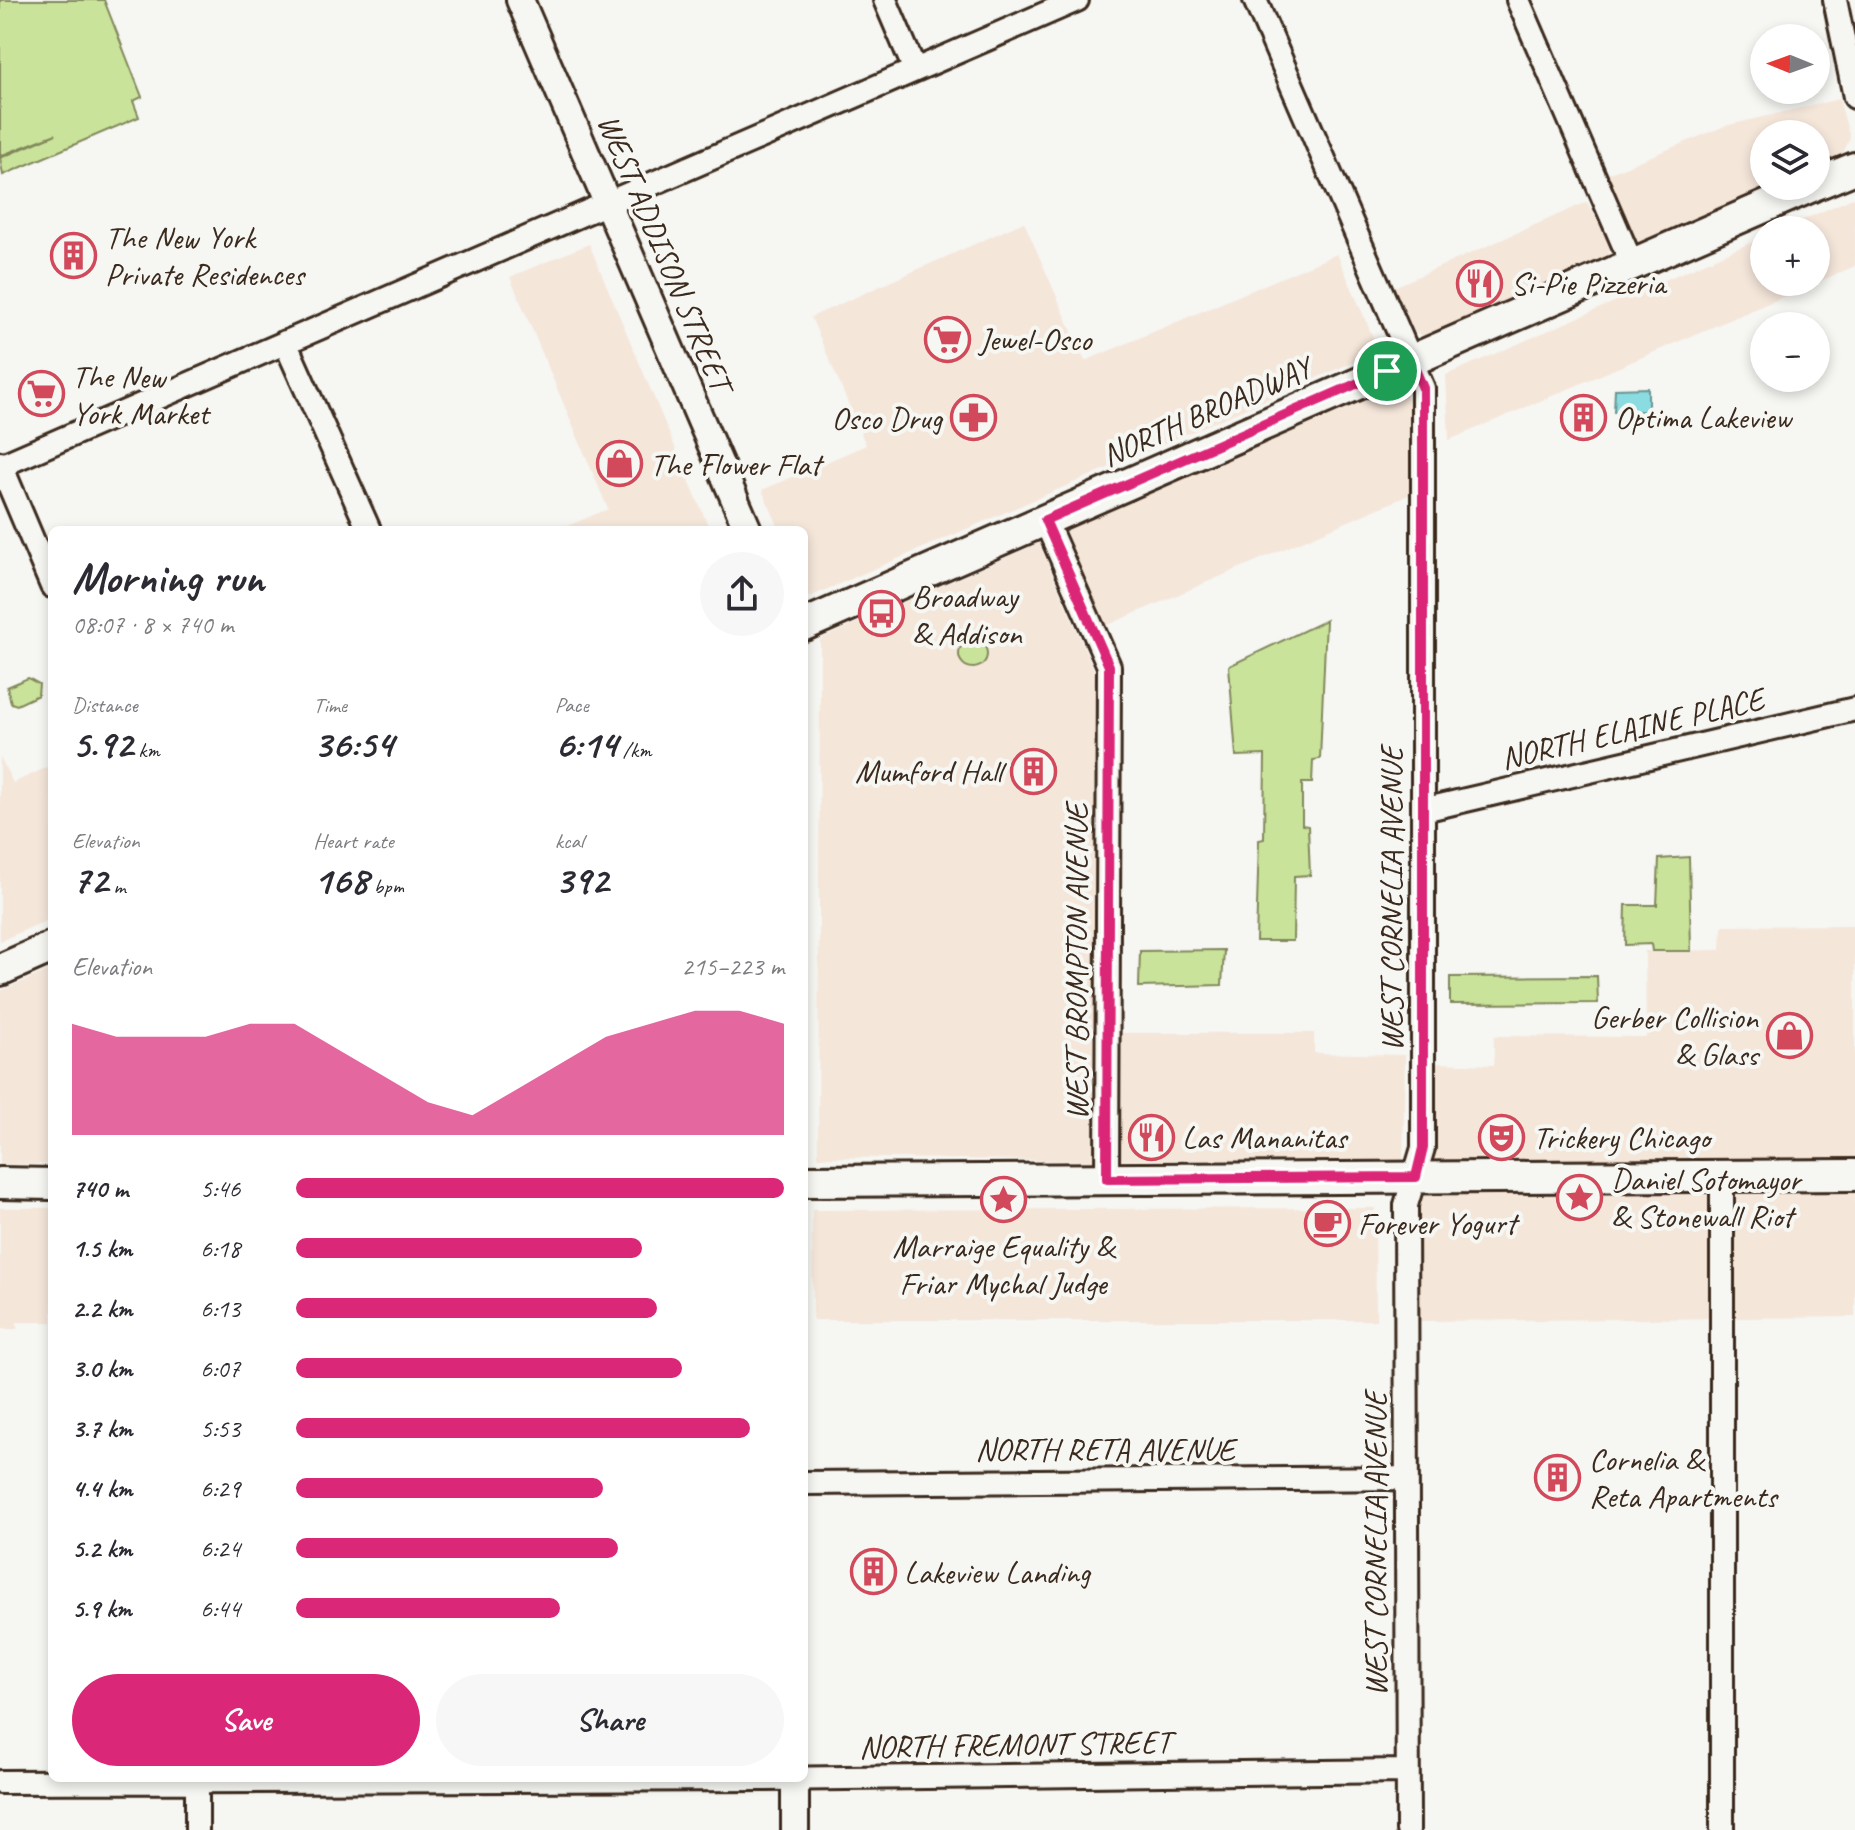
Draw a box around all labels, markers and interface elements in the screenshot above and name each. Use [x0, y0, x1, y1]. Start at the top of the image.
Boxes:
north arrow [1750, 24, 1830, 104]
map controls [1750, 24, 1830, 392]
street label: WEST ADDISON STREET [588, 108, 744, 403]
button: layers [1750, 120, 1830, 200]
button: + [1750, 216, 1830, 296]
place label: The New York Private Residences [105, 217, 306, 295]
building icon: The New York Private Residences [50, 231, 98, 279]
restaurant icon: Si-Pie Pizzeria [1456, 259, 1504, 307]
place label: Si-Pie Pizzeria [1511, 263, 1668, 304]
button: − [1750, 312, 1830, 392]
supermarket icon: Jewel-Osco [924, 315, 972, 363]
place label: Jewel-Osco [977, 319, 1093, 360]
pin [1353, 337, 1421, 405]
street label: NORTH BROADWAY [1095, 345, 1321, 476]
icon: arrive [1365, 349, 1409, 393]
place label: The New York Market [72, 356, 212, 434]
supermarket icon: The New York Market [17, 370, 65, 418]
building icon: Optima Lakeview [1560, 393, 1608, 441]
pharmacy icon: Osco Drug [949, 394, 997, 442]
place label: Optima Lakeview [1615, 397, 1793, 438]
place label: Osco Drug [831, 398, 944, 439]
shop icon: The Flower Flat [595, 440, 643, 488]
place label: The Flower Flat [650, 444, 825, 485]
text: Morning run [72, 550, 264, 605]
button: share [700, 552, 784, 636]
place label: Broadway & Addison [912, 576, 1023, 654]
bus stop icon: Broadway & Addison [857, 590, 905, 638]
text: 08:07 · 8 × 740 m [72, 608, 233, 641]
street label: NORTH ELAINE PLACE [1497, 677, 1771, 779]
text: Distance [72, 691, 138, 719]
text: Time [313, 691, 347, 719]
text: Pace [555, 691, 589, 719]
text: 5.92 [72, 719, 133, 769]
text: 36:54 [313, 719, 393, 769]
text: 6:14 [555, 719, 617, 769]
text: km [133, 736, 160, 764]
text: /km [617, 736, 652, 764]
street label: WEST CORNELIA AVENUE [1371, 742, 1412, 1051]
building icon: Mumford Hall [1009, 747, 1057, 795]
place label: Mumford Hall [855, 751, 1008, 792]
street label: WEST BROMPTON AVENUE [1056, 800, 1097, 1120]
text: Elevation [72, 827, 140, 855]
text: Heart rate [313, 827, 394, 855]
text: kcal [555, 827, 584, 855]
text: 72 [72, 855, 108, 905]
text: 168 [313, 855, 368, 905]
text: 392 [555, 855, 608, 905]
text: m [108, 872, 126, 900]
text: bpm [368, 872, 404, 900]
text: Elevation [72, 950, 152, 983]
text: 215–223 m [681, 950, 784, 983]
place label: Gerber Collision & Glass [1591, 997, 1761, 1075]
shop icon: Gerber Collision & Glass [1765, 1011, 1813, 1059]
restaurant icon: Las Mananitas [1127, 1113, 1175, 1161]
theatre icon: Trickery Chicago [1478, 1113, 1526, 1161]
place label: Las Mananitas [1182, 1117, 1348, 1158]
place label: Trickery Chicago [1533, 1117, 1714, 1158]
place label: Daniel Sotomayor & Stonewall Riot [1611, 1159, 1803, 1237]
text: 740 m [72, 1172, 128, 1205]
text: 5:46 [200, 1172, 240, 1205]
place icon: Daniel Sotomayor & Stonewall Riot [1556, 1173, 1604, 1221]
place icon: Marraige Equality & Friar Mychal Judge [979, 1175, 1027, 1223]
cafe icon: Forever Yogurt [1303, 1199, 1351, 1247]
place label: Forever Yogurt [1358, 1203, 1521, 1244]
place label: Marraige Equality & Friar Mychal Judge [892, 1226, 1117, 1304]
text: 1.5 km [72, 1232, 132, 1265]
text: 6:18 [200, 1232, 240, 1265]
text: 2.2 km [72, 1292, 132, 1325]
text: 6:13 [200, 1292, 240, 1325]
text: 3.0 km [72, 1352, 132, 1385]
text: 6:07 [200, 1352, 240, 1385]
street label: WEST CORNELIA AVENUE [1355, 1387, 1396, 1696]
text: 3.7 km [72, 1412, 132, 1445]
text: 5:53 [200, 1412, 240, 1445]
street label: NORTH RETA AVENUE [975, 1429, 1239, 1470]
place label: Cornelia & Reta Apartments [1589, 1439, 1779, 1517]
building icon: Cornelia & Reta Apartments [1534, 1453, 1582, 1501]
text: 4.4 km [72, 1472, 132, 1505]
text: 6:29 [200, 1472, 240, 1505]
text: 5.2 km [72, 1532, 132, 1565]
text: 6:24 [200, 1532, 240, 1565]
building icon: Lakeview Landing [849, 1548, 897, 1596]
place label: Lakeview Landing [904, 1552, 1092, 1593]
text: 5.9 km [72, 1592, 132, 1625]
text: 6:44 [200, 1592, 240, 1625]
button: Save [72, 1674, 420, 1766]
button: Share [436, 1674, 784, 1766]
street label: NORTH FREMONT STREET [859, 1721, 1178, 1768]

